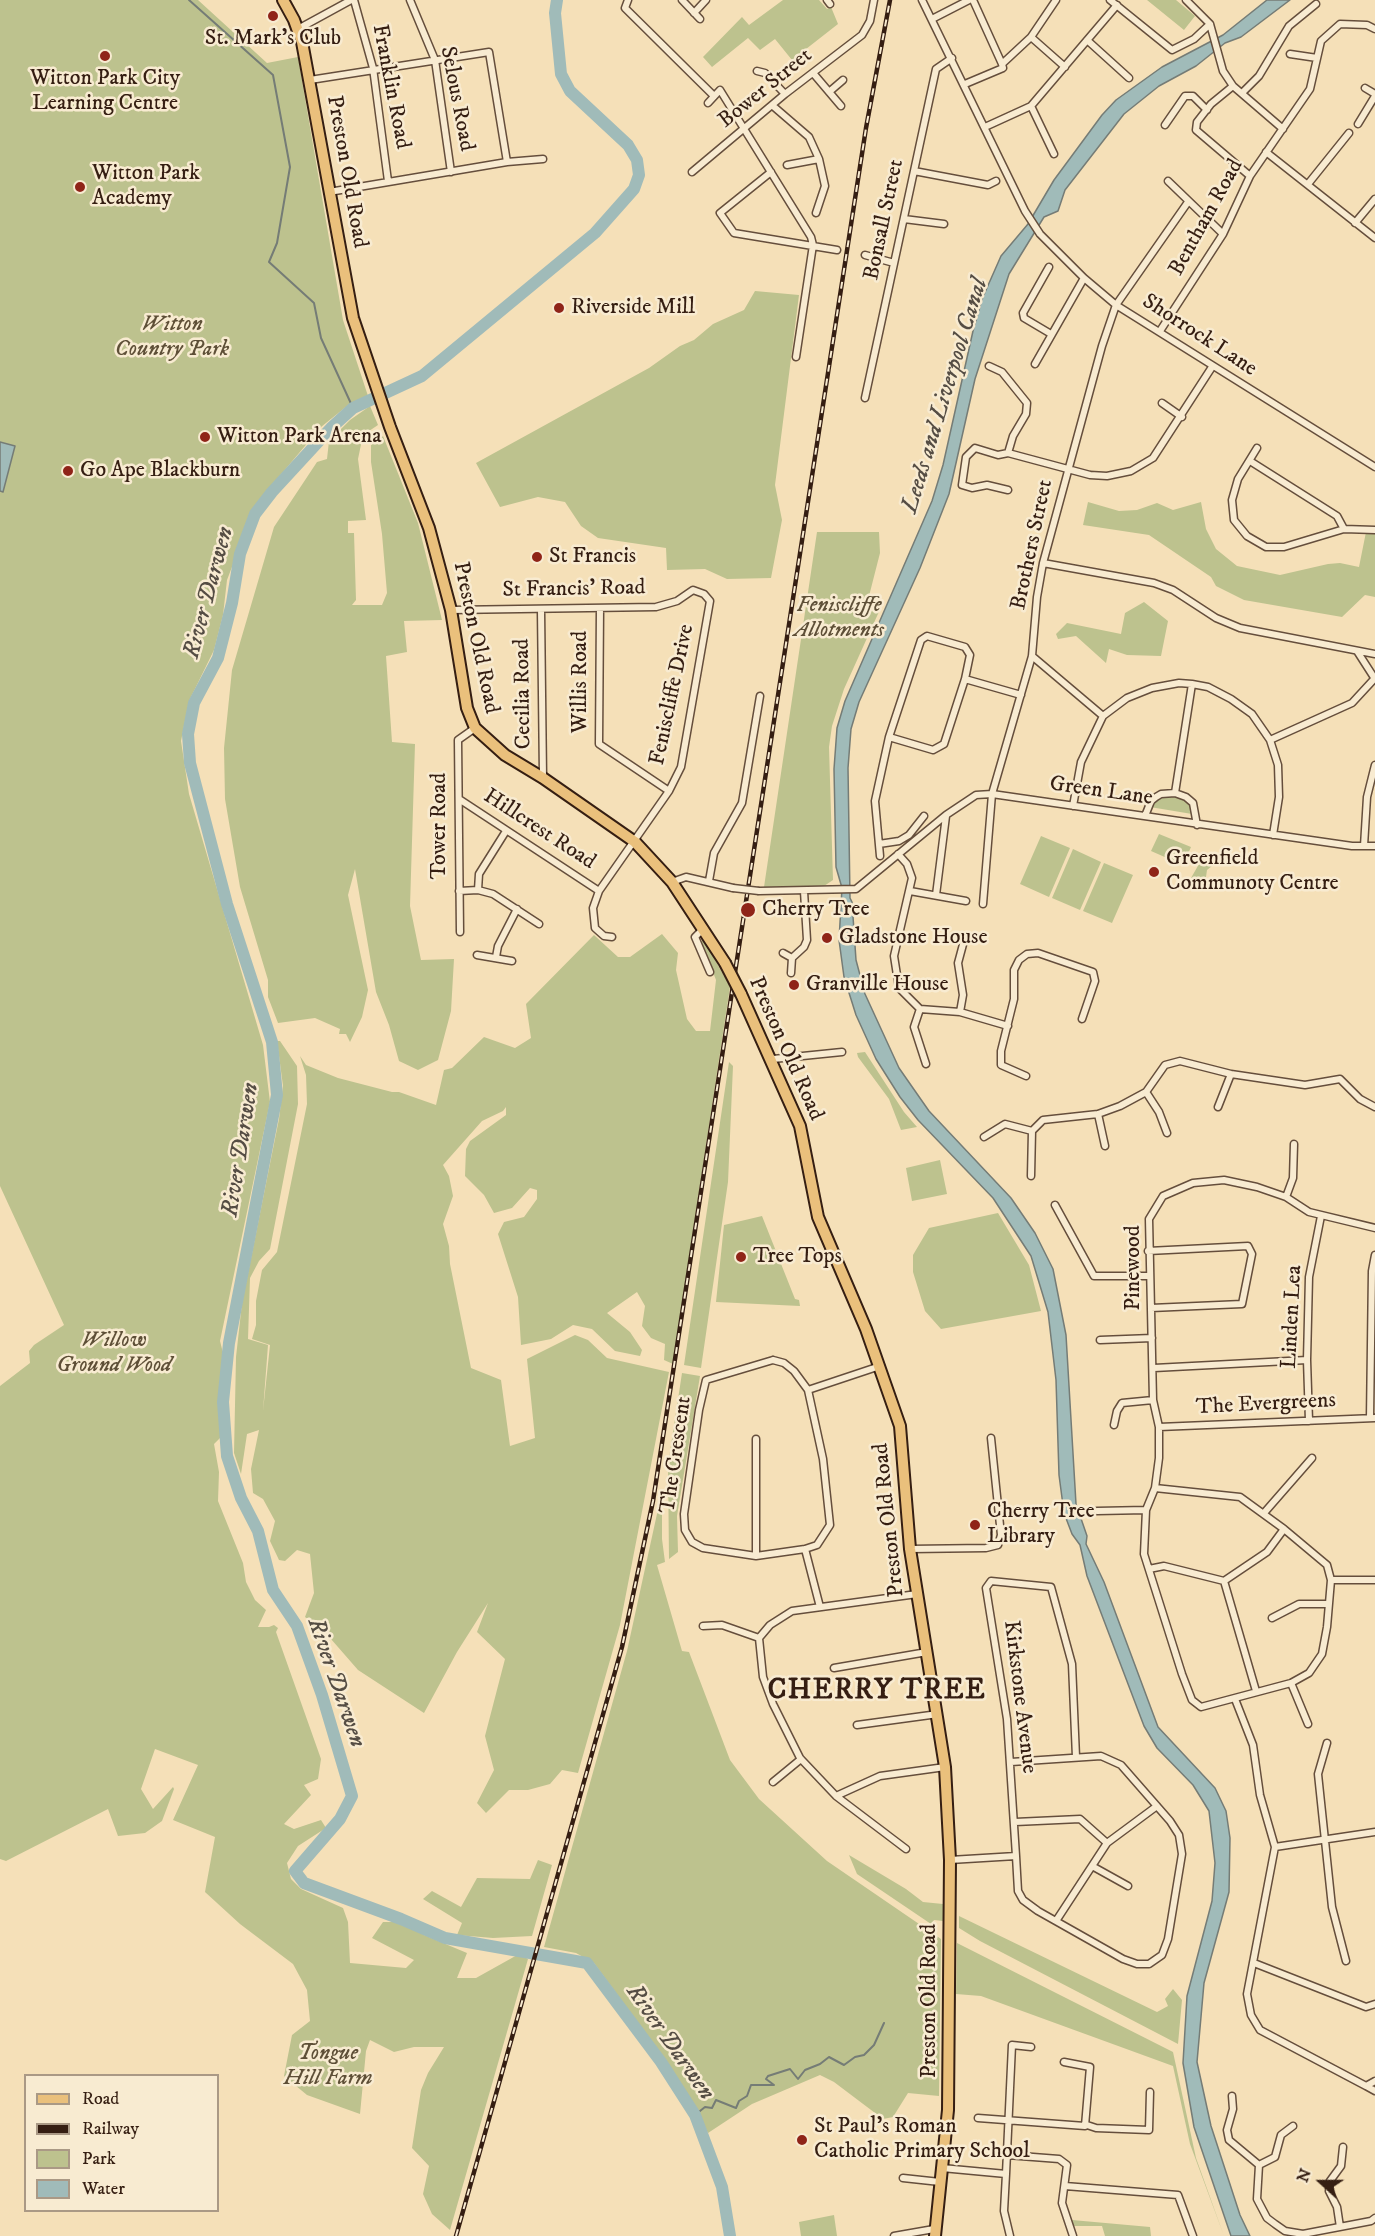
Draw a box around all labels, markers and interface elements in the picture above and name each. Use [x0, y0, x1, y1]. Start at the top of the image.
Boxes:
marker: St. Mark's Club [266, 9, 280, 23]
street label: Franklin Road [365, 22, 415, 152]
place label: St. Mark's Club [205, 26, 341, 52]
street label: Bower Street [714, 43, 818, 135]
street label: Selous Road [433, 44, 479, 154]
marker: Witton Park City Learning Centre [98, 49, 112, 63]
place label: Witton Park City Learning Centre [30, 66, 180, 118]
street label: Preston Old Road [320, 94, 372, 250]
street label: Bentham Road [1164, 155, 1250, 281]
street label: Bonsall Street [859, 157, 911, 283]
place label: Witton Park Academy [92, 161, 200, 212]
marker: Witton Park Academy [73, 180, 87, 194]
water label: Leeds and Liverpool Canal [897, 275, 995, 517]
street label: Shorrock Lane [1137, 289, 1261, 383]
place label: Riverside Mill [571, 295, 695, 321]
marker: Riverside Mill [552, 301, 566, 315]
park label: Witton Country Park [115, 312, 229, 364]
place label: Witton Park Arena [217, 424, 382, 450]
marker: Witton Park Arena [198, 430, 212, 444]
place label: Go Ape Blackburn [80, 458, 240, 484]
marker: Go Ape Blackburn [61, 464, 75, 478]
street label: Brothers Street [1006, 477, 1060, 613]
water label: River Darwen [179, 524, 241, 662]
place label: St Francis [549, 544, 636, 570]
marker: St Francis [530, 550, 544, 564]
street label: Preston Old Road [446, 560, 504, 716]
street label: St Francis' Road [502, 576, 646, 604]
park label: Feniscliffe Allotments [794, 593, 884, 644]
street label: Feniscliffe Drive [645, 622, 701, 768]
street label: Willis Road [568, 631, 594, 733]
street label: Cecilia Road [510, 638, 538, 750]
street label: Green Lane [1048, 772, 1154, 812]
street label: Tower Road [427, 773, 453, 879]
street label: Hillcrest Road [478, 784, 600, 876]
place label: Greenfield Communoty Centre [1166, 846, 1339, 897]
marker: Greenfield Communoty Centre [1147, 865, 1161, 879]
place label: Cherry Tree [762, 897, 870, 923]
marker: Cherry Tree [739, 901, 757, 919]
place label: Gladstone House [839, 925, 988, 951]
marker: Gladstone House [820, 931, 834, 945]
place label: Granville House [806, 972, 949, 998]
street label: Preston Old Road [741, 973, 829, 1125]
marker: Granville House [787, 978, 801, 992]
water label: River Darwen [217, 1081, 267, 1219]
street label: Pinewood [1121, 1225, 1147, 1311]
place label: Tree Tops [753, 1244, 842, 1270]
marker: Tree Tops [734, 1250, 748, 1264]
street label: Linden Lea [1277, 1265, 1309, 1369]
park label: Willow Ground Wood [56, 1328, 172, 1380]
street label: The Evergreens [1195, 1388, 1337, 1422]
street label: The Crescent [656, 1395, 698, 1515]
street label: Preston Old Road [869, 1442, 911, 1598]
place label: Cherry Tree Library [987, 1499, 1095, 1550]
marker: Cherry Tree Library [968, 1518, 982, 1532]
water label: River Darwen [299, 1614, 371, 1752]
street label: Kirkstone Avenue [997, 1619, 1041, 1775]
district label: CHERRY TREE [768, 1675, 986, 1709]
street label: Preston Old Road [917, 1924, 943, 2078]
water label: River Darwen [618, 1979, 720, 2107]
park label: Tongue Hill Farm [284, 2041, 372, 2092]
legend [24, 2074, 219, 2212]
text: Road [82, 2088, 119, 2110]
place label: St Paul's Roman Catholic Primary School [814, 2114, 1030, 2166]
text: Railway [82, 2118, 139, 2140]
marker: St Paul's Roman Catholic Primary School [795, 2133, 809, 2147]
text: Park [82, 2148, 116, 2170]
north arrow [1291, 2152, 1351, 2212]
text: N [1293, 2166, 1316, 2185]
text: Water [82, 2178, 125, 2200]

